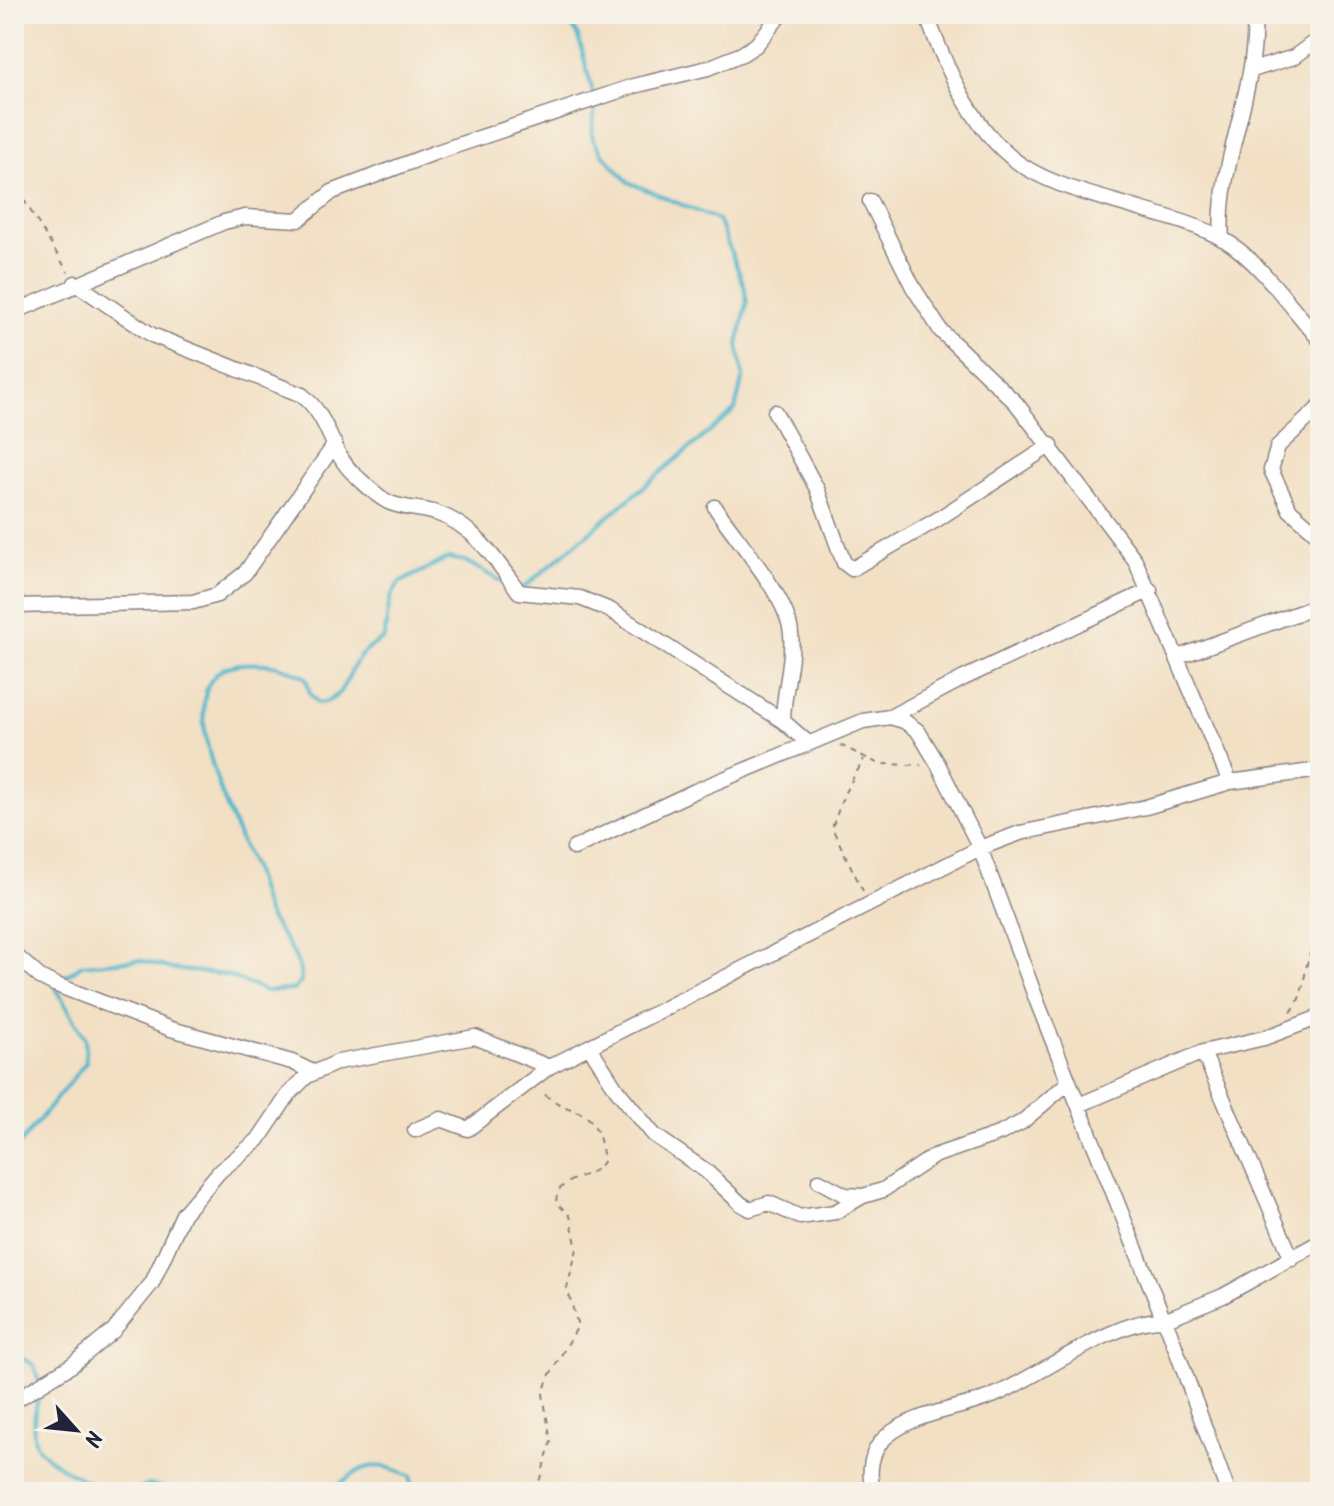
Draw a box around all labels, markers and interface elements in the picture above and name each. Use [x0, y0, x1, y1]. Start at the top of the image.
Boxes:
north arrow [36, 1390, 116, 1470]
text: N [73, 1424, 110, 1452]

